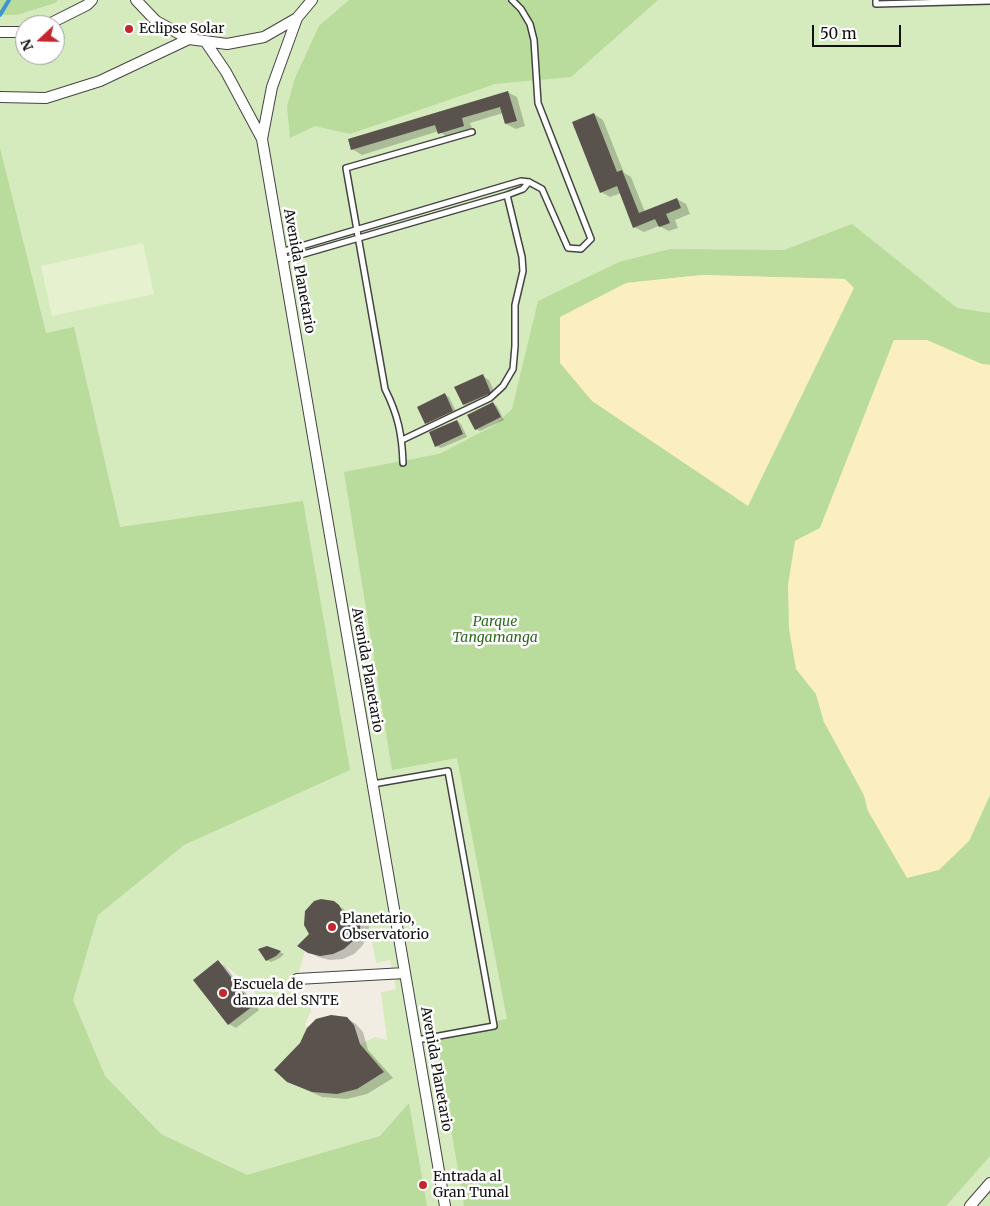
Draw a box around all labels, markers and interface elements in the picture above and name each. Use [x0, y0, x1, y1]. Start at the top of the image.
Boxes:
north arrow [15, 15, 65, 65]
scale bar [815, 15, 904, 47]
place label: Eclipse Solar [139, 21, 224, 37]
marker: Eclipse Solar [123, 23, 135, 35]
text: 50 m [820, 24, 857, 43]
text: N [17, 37, 37, 53]
street label: Avenida Planetario [280, 207, 318, 335]
street label: Avenida Planetario [348, 606, 386, 734]
park label: Parque Tangamanga [452, 614, 538, 646]
place label: Planetario, Observatorio [342, 911, 429, 944]
marker: Planetario, Observatorio [326, 921, 338, 933]
place label: Escuela de danza del SNTE [233, 977, 339, 1010]
marker: Escuela de danza del SNTE [217, 987, 229, 999]
street label: Avenida Planetario [417, 1005, 455, 1133]
place label: Entrada al Gran Tunal [433, 1169, 509, 1202]
marker: Entrada al Gran Tunal [417, 1179, 429, 1191]

